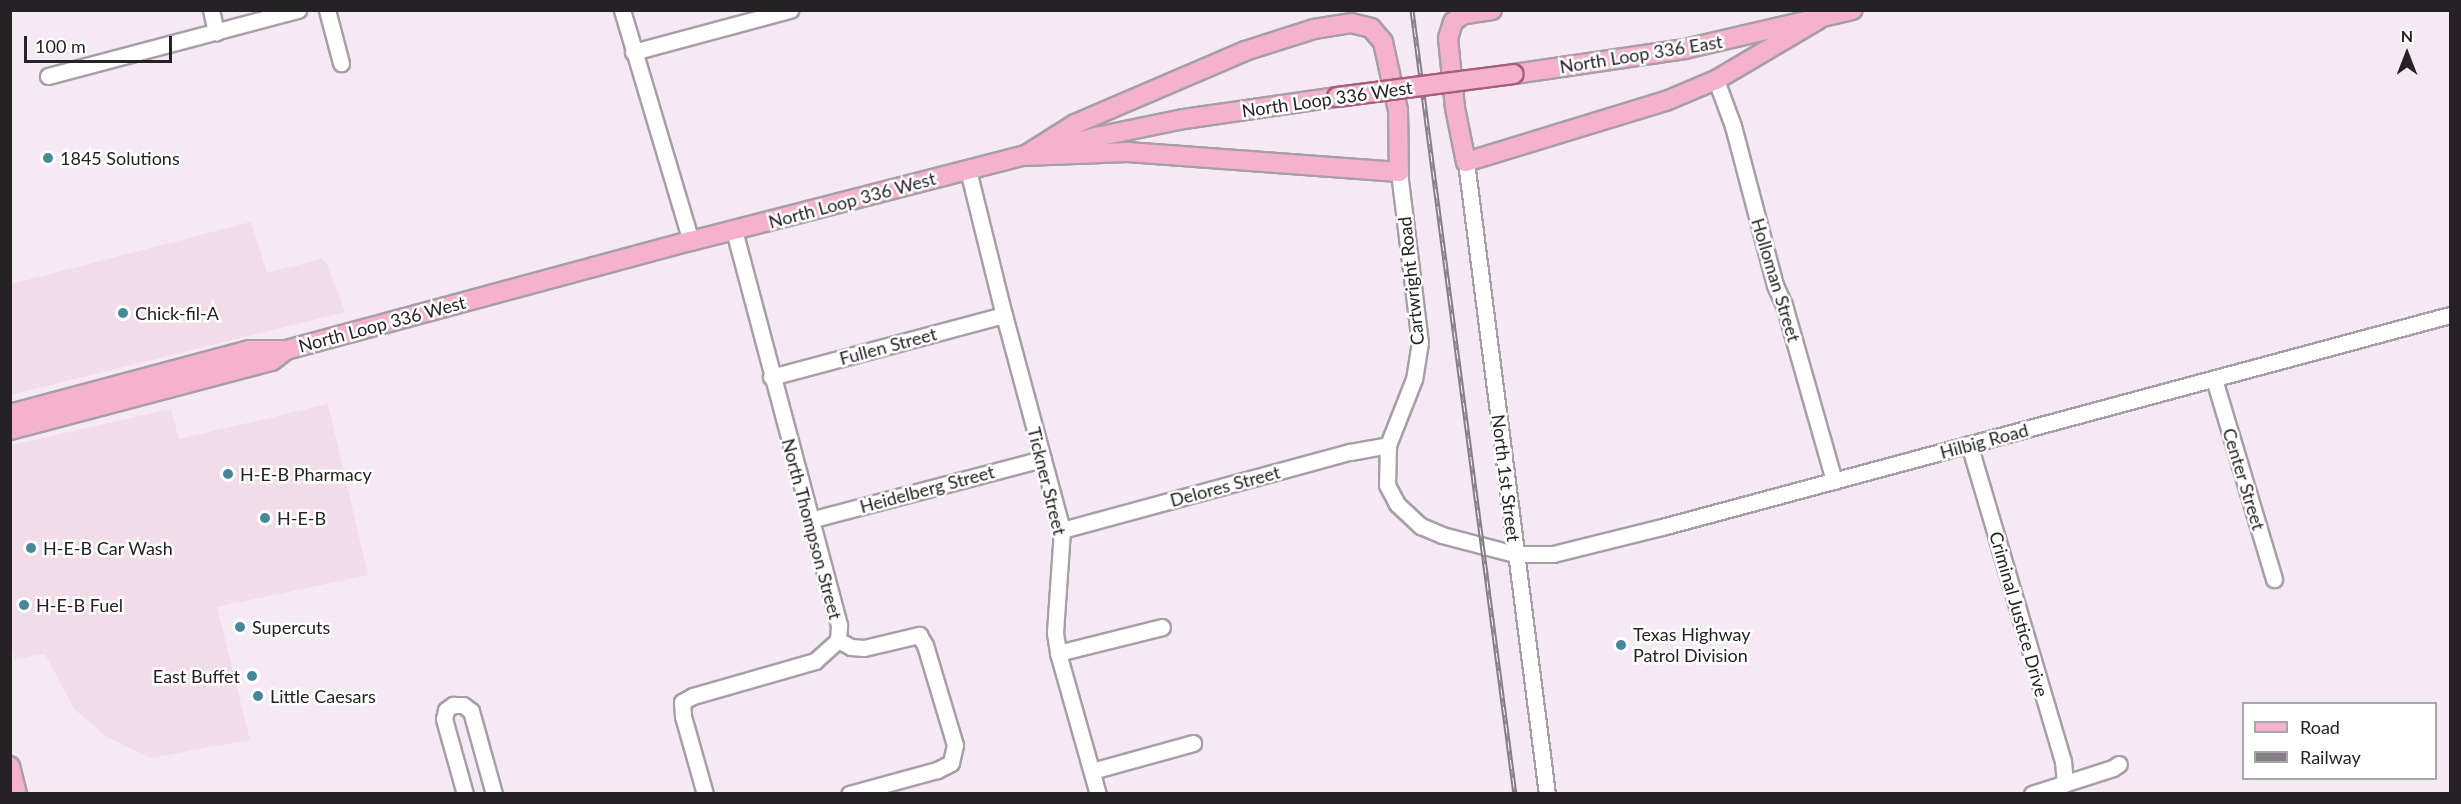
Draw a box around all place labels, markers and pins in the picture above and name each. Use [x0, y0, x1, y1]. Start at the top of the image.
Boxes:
place label: 1845 Solutions [60, 147, 180, 169]
marker: 1845 Solutions [41, 151, 55, 165]
place label: Chick-fil-A [135, 302, 219, 324]
marker: Chick-fil-A [116, 306, 130, 320]
place label: H-E-B Pharmacy [240, 463, 372, 485]
marker: H-E-B Pharmacy [221, 467, 235, 481]
place label: H-E-B [277, 507, 326, 529]
marker: H-E-B [258, 511, 272, 525]
place label: H-E-B Car Wash [43, 537, 173, 559]
marker: H-E-B Car Wash [24, 541, 38, 555]
place label: H-E-B Fuel [36, 594, 123, 616]
marker: H-E-B Fuel [17, 598, 31, 612]
place label: Supercuts [252, 616, 330, 638]
marker: Supercuts [233, 620, 247, 634]
place label: Texas Highway Patrol Division [1633, 624, 1750, 666]
marker: Texas Highway Patrol Division [1614, 638, 1628, 652]
place label: East Buffet [153, 665, 240, 687]
marker: East Buffet [245, 669, 259, 683]
place label: Little Caesars [270, 685, 376, 707]
marker: Little Caesars [251, 689, 265, 703]

